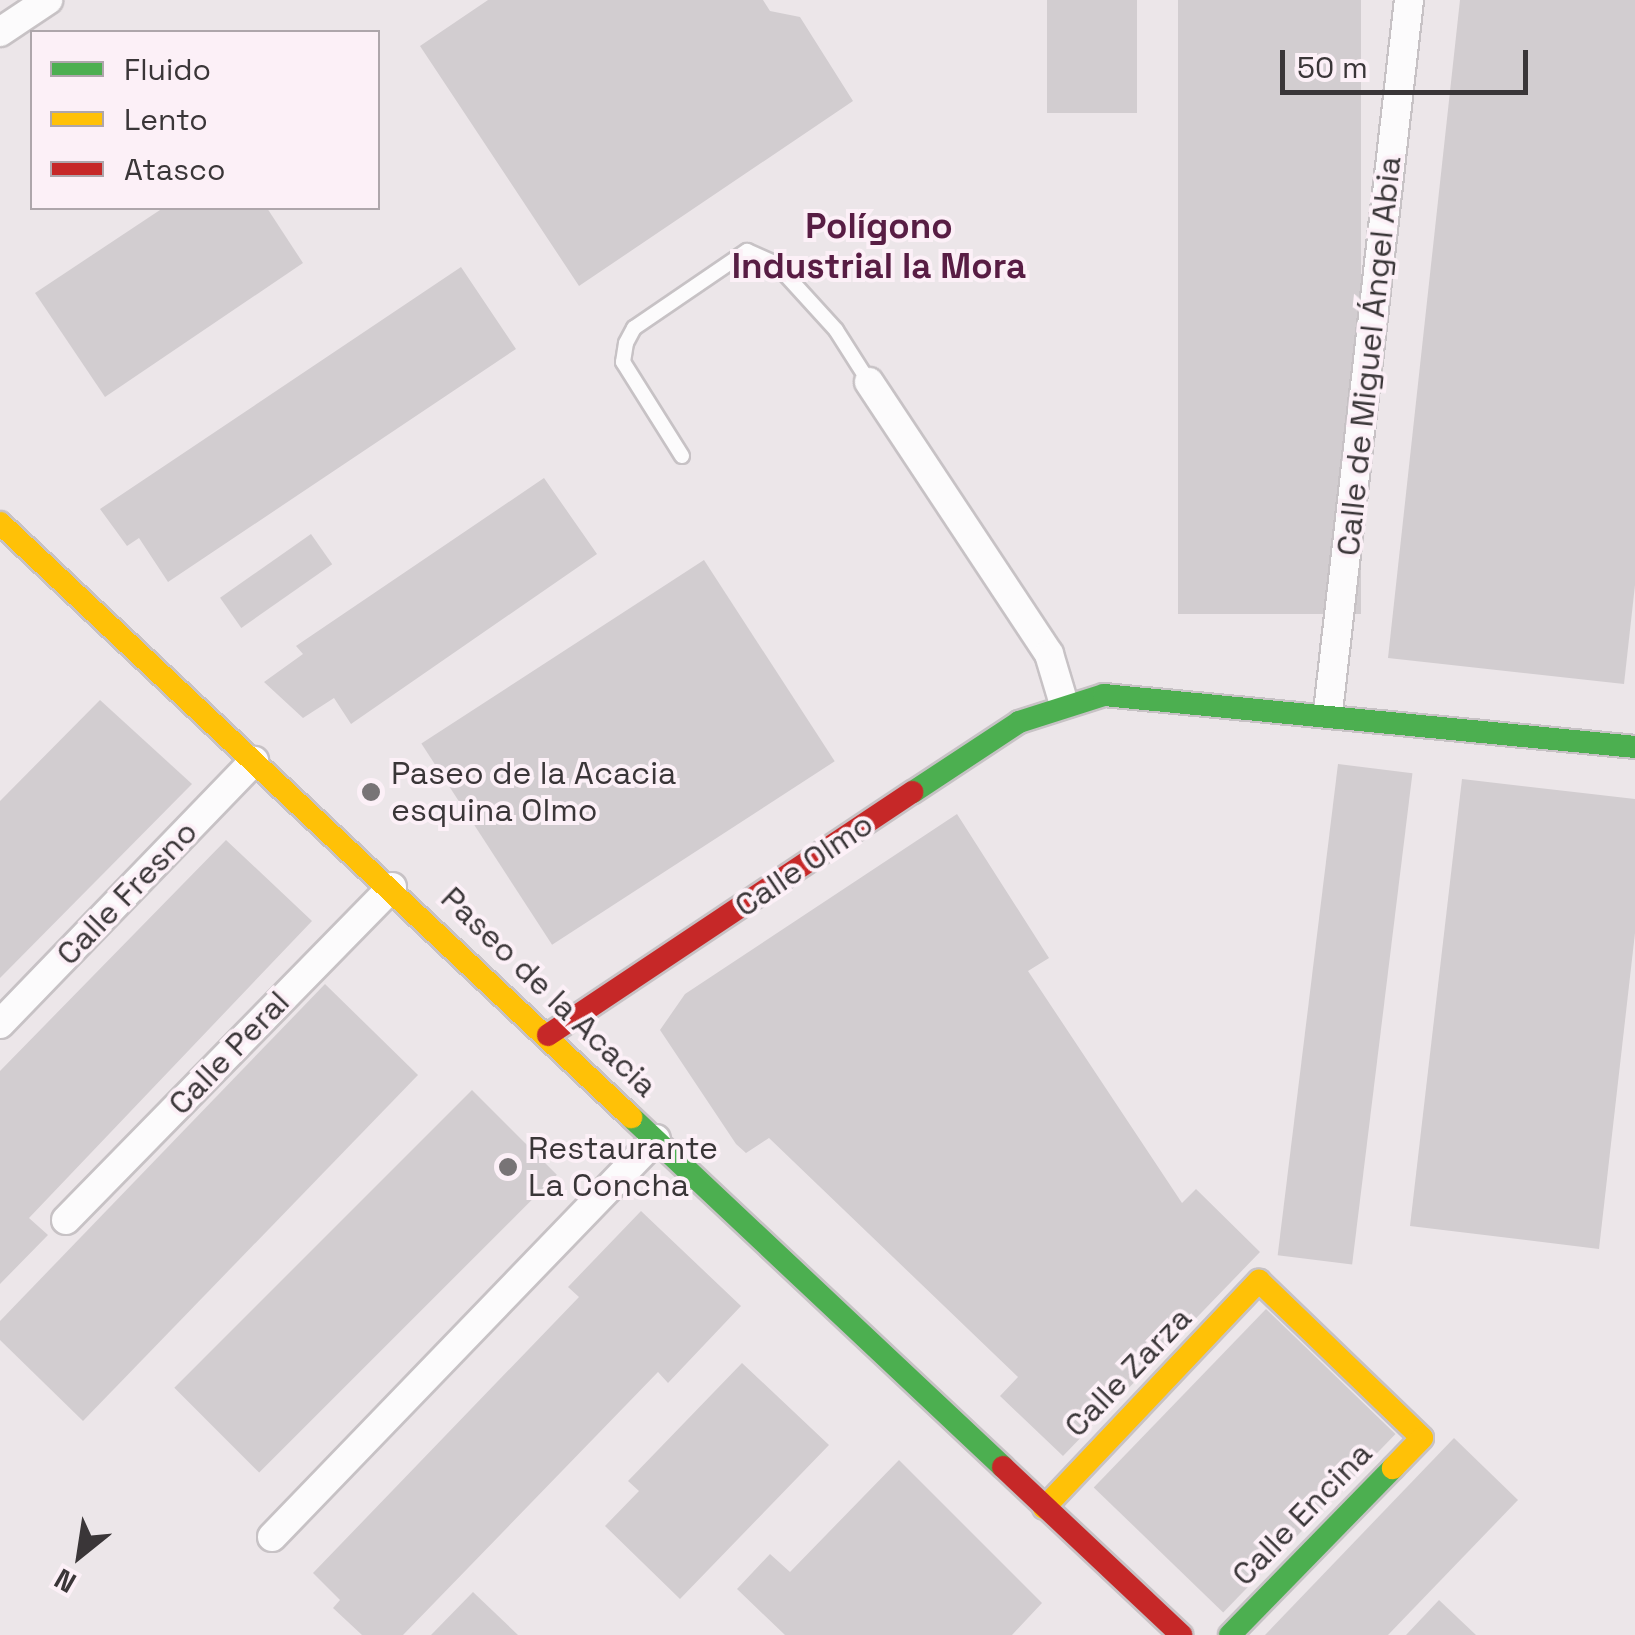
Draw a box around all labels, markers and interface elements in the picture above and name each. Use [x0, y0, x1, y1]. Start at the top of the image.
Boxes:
legend [30, 30, 380, 210]
scale bar [1285, 30, 1532, 92]
text: 50 m [1297, 48, 1368, 87]
text: Fluido [124, 50, 211, 89]
text: Lento [124, 100, 208, 139]
text: Atasco [124, 150, 225, 189]
street label: Calle de Miguel Ángel Abia [1329, 154, 1409, 558]
district label: Polígono Industrial la Mora [732, 205, 1026, 287]
place label: Paseo de la Acacia esquina Olmo [391, 755, 677, 830]
marker: Paseo de la Acacia esquina Olmo [360, 781, 382, 803]
street label: Calle Olmo [728, 805, 880, 925]
street label: Calle Fresno [49, 813, 205, 973]
street label: Paseo de la Acacia [433, 879, 665, 1105]
street label: Calle Peral [161, 983, 297, 1123]
place label: Restaurante La Concha [528, 1130, 718, 1205]
marker: Restaurante La Concha [497, 1156, 519, 1178]
street label: Calle Zarza [1057, 1299, 1199, 1445]
street label: Calle Encina [1224, 1434, 1380, 1594]
north arrow [30, 1505, 130, 1605]
text: N [48, 1561, 82, 1601]

